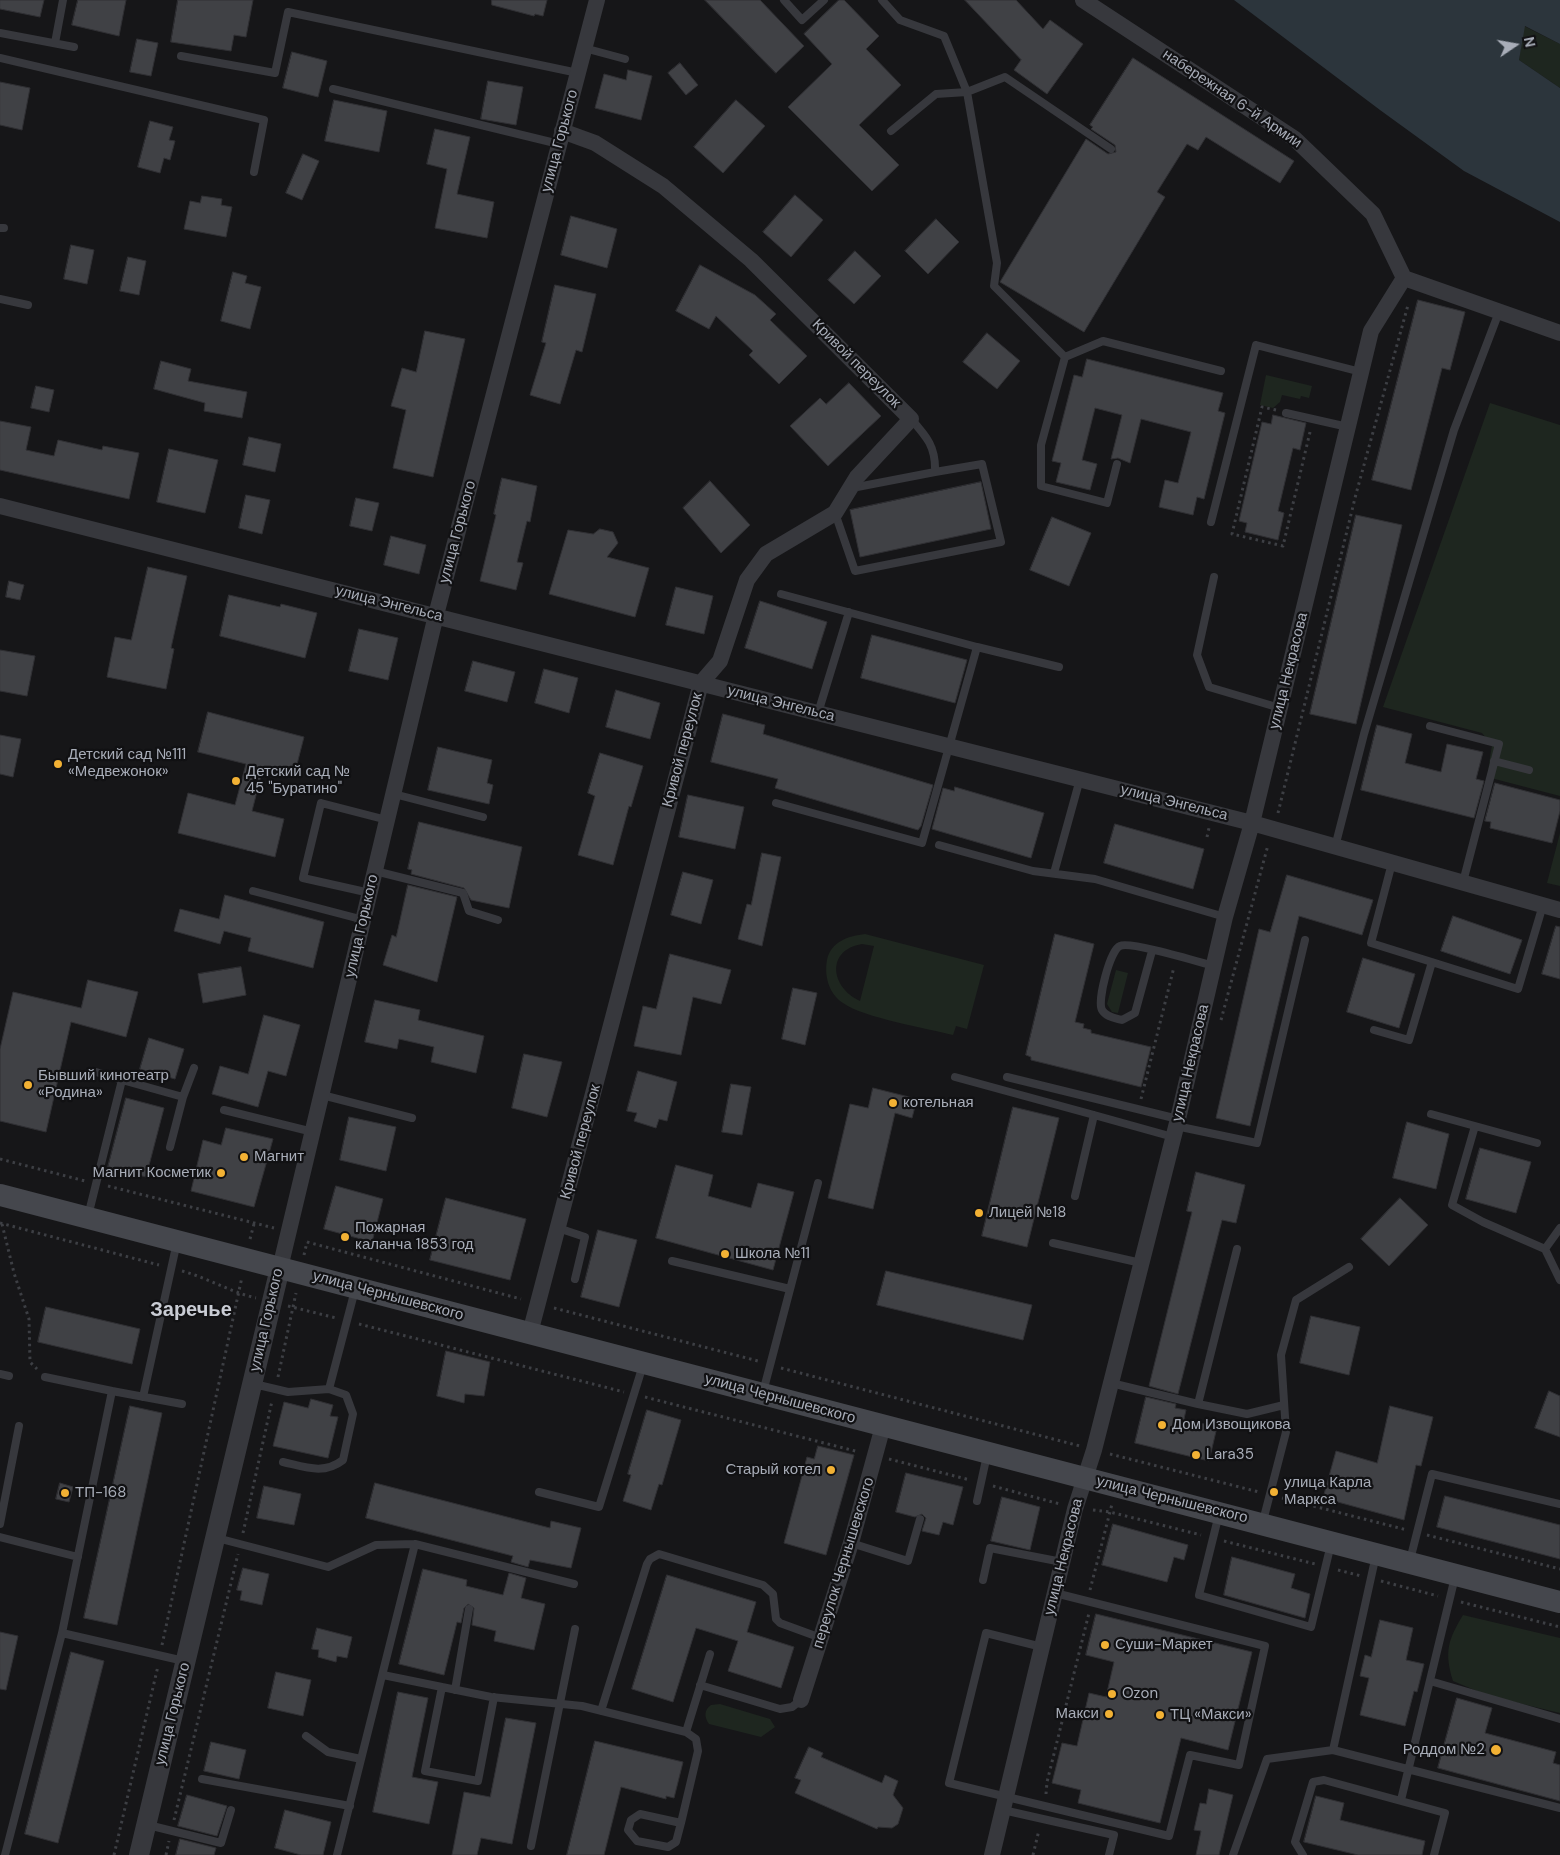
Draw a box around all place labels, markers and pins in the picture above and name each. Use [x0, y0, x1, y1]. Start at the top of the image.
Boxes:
place label: Детский сад №111 «Медвежонок» [68, 746, 186, 781]
marker: Детский сад №111 «Медвежонок» [52, 758, 64, 770]
place label: Детский сад № 45 "Буратино" [246, 763, 350, 798]
marker: Детский сад № 45 "Буратино" [230, 775, 242, 787]
place label: Бывший кинотеатр «Родина» [38, 1067, 169, 1102]
marker: Бывший кинотеатр «Родина» [22, 1079, 34, 1091]
place label: котельная [903, 1094, 974, 1112]
marker: котельная [887, 1097, 899, 1109]
place label: Магнит [254, 1148, 304, 1166]
marker: Магнит [238, 1151, 250, 1163]
place label: Магнит Косметик [92, 1164, 211, 1182]
marker: Магнит Косметик [215, 1167, 227, 1179]
place label: Лицей №18 [989, 1204, 1066, 1222]
marker: Лицей №18 [973, 1207, 985, 1219]
place label: Пожарная каланча 1853 год [355, 1219, 473, 1254]
marker: Пожарная каланча 1853 год [339, 1231, 351, 1243]
place label: Школа №11 [735, 1245, 810, 1263]
marker: Школа №11 [719, 1248, 731, 1260]
place label: Дом Извощикова [1172, 1416, 1291, 1434]
marker: Дом Извощикова [1156, 1419, 1168, 1431]
place label: Lara35 [1206, 1446, 1254, 1464]
marker: Lara35 [1190, 1449, 1202, 1461]
place label: Старый котел [726, 1461, 821, 1479]
marker: Старый котел [825, 1464, 837, 1476]
place label: улица Карла Маркса [1284, 1474, 1371, 1509]
place label: ТП-168 [75, 1484, 126, 1502]
marker: улица Карла Маркса [1268, 1486, 1280, 1498]
marker: ТП-168 [59, 1487, 71, 1499]
place label: Суши-Маркет [1115, 1636, 1213, 1654]
marker: Суши-Маркет [1099, 1639, 1111, 1651]
place label: Ozon [1122, 1685, 1158, 1703]
marker: Ozon [1106, 1688, 1118, 1700]
place label: Макси [1055, 1705, 1099, 1723]
place label: ТЦ «Макси» [1170, 1706, 1251, 1724]
marker: Макси [1103, 1708, 1115, 1720]
marker: ТЦ «Макси» [1154, 1709, 1166, 1721]
place label: Роддом №2 [1403, 1741, 1485, 1759]
marker: Роддом №2 [1489, 1743, 1503, 1757]

